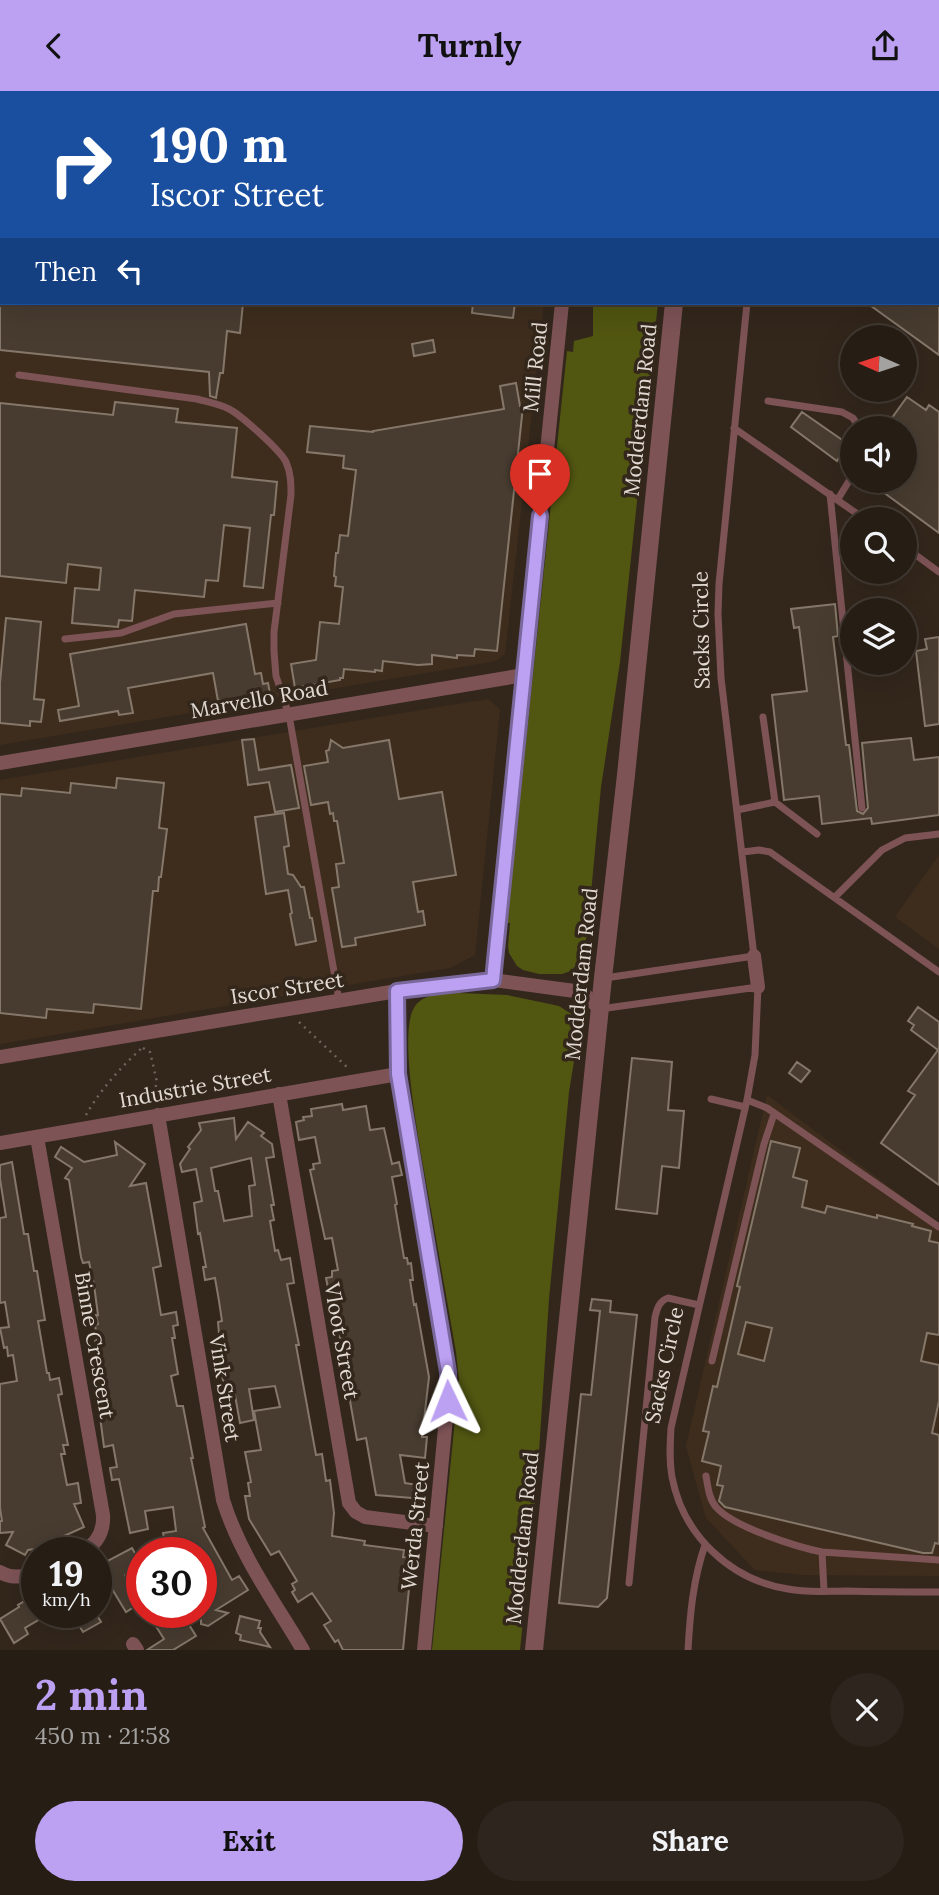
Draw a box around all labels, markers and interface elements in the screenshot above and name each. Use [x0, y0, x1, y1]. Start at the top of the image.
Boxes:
text: Turnly [418, 25, 521, 66]
icon: back [35, 27, 73, 65]
icon: share [866, 27, 904, 65]
text: 190 m [150, 113, 287, 175]
icon: right [35, 119, 126, 210]
text: Iscor Street [150, 174, 324, 215]
icon: left [111, 252, 149, 290]
text: Then [35, 255, 97, 288]
street label: Mill Road [517, 320, 553, 414]
street label: Modderdam Road [618, 322, 662, 498]
north arrow [840, 325, 917, 403]
map controls [840, 325, 917, 675]
button: sound [840, 416, 917, 493]
pin [510, 444, 570, 516]
icon: arrive [521, 455, 559, 493]
button: search [840, 507, 917, 584]
street label: Sacks Circle [686, 571, 716, 689]
button: layers [840, 598, 917, 675]
street label: Marvello Road [188, 674, 330, 724]
street label: Modderdam Road [559, 886, 603, 1062]
street label: Iscor Street [229, 966, 346, 1010]
street label: Industrie Street [117, 1060, 274, 1114]
street label: Binne Crescent [69, 1269, 121, 1422]
street label: Vloot Street [318, 1280, 366, 1402]
street label: Sacks Circle [639, 1304, 689, 1426]
street label: Vink Street [203, 1331, 247, 1444]
position arrow [411, 1364, 485, 1438]
street label: Modderdam Road [500, 1450, 544, 1626]
street label: Werda Street [395, 1460, 435, 1591]
speed limit sign: 30 [126, 1537, 217, 1628]
text: 19 [49, 1551, 84, 1596]
text: km/h [42, 1588, 91, 1611]
text: 2 min [35, 1668, 148, 1722]
button: close [830, 1673, 904, 1747]
text: 450 m · 21:58 [35, 1721, 171, 1750]
button: Exit [35, 1801, 463, 1881]
button: Share [477, 1801, 904, 1881]

